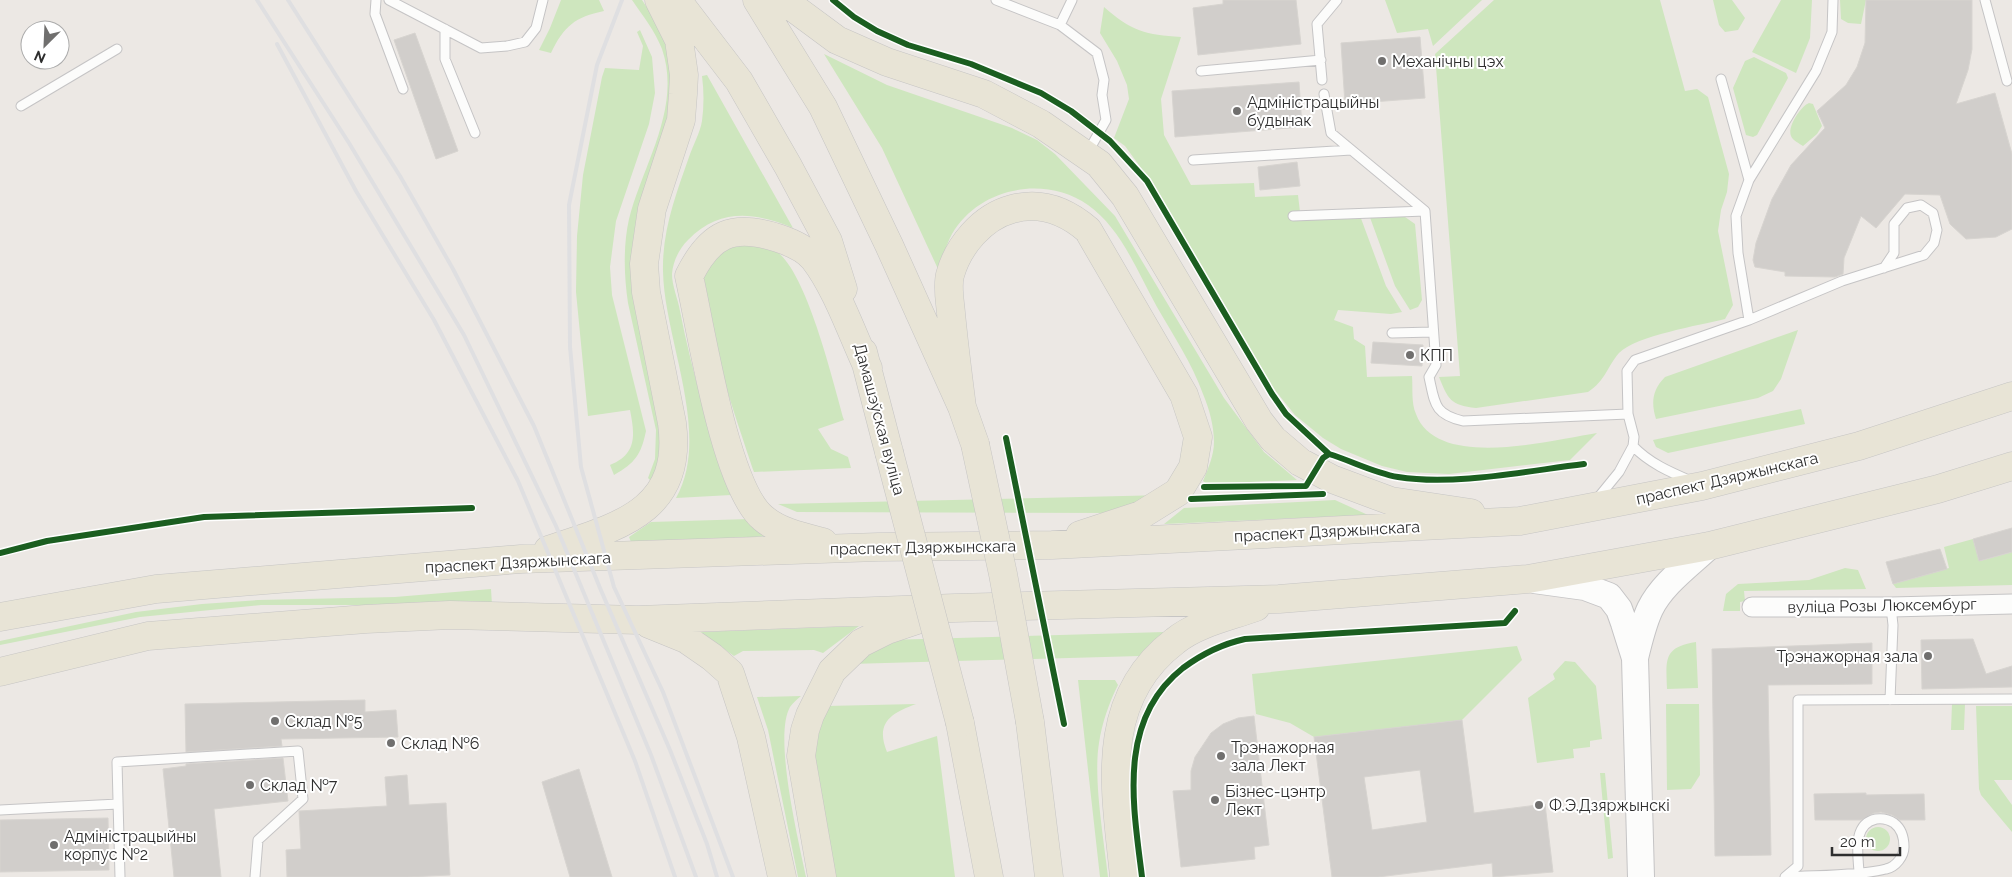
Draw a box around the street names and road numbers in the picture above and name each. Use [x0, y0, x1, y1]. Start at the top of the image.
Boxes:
street label: Дамашэўская вуліца [850, 341, 909, 497]
street label: праспект Дзяржынскага [1634, 448, 1820, 509]
street label: праспект Дзяржынскага [1234, 517, 1421, 546]
street label: праспект Дзяржынскага [830, 536, 1016, 559]
street label: праспект Дзяржынскага [425, 548, 612, 577]
street label: вуліца Розы Люксембург [1787, 594, 1977, 617]

